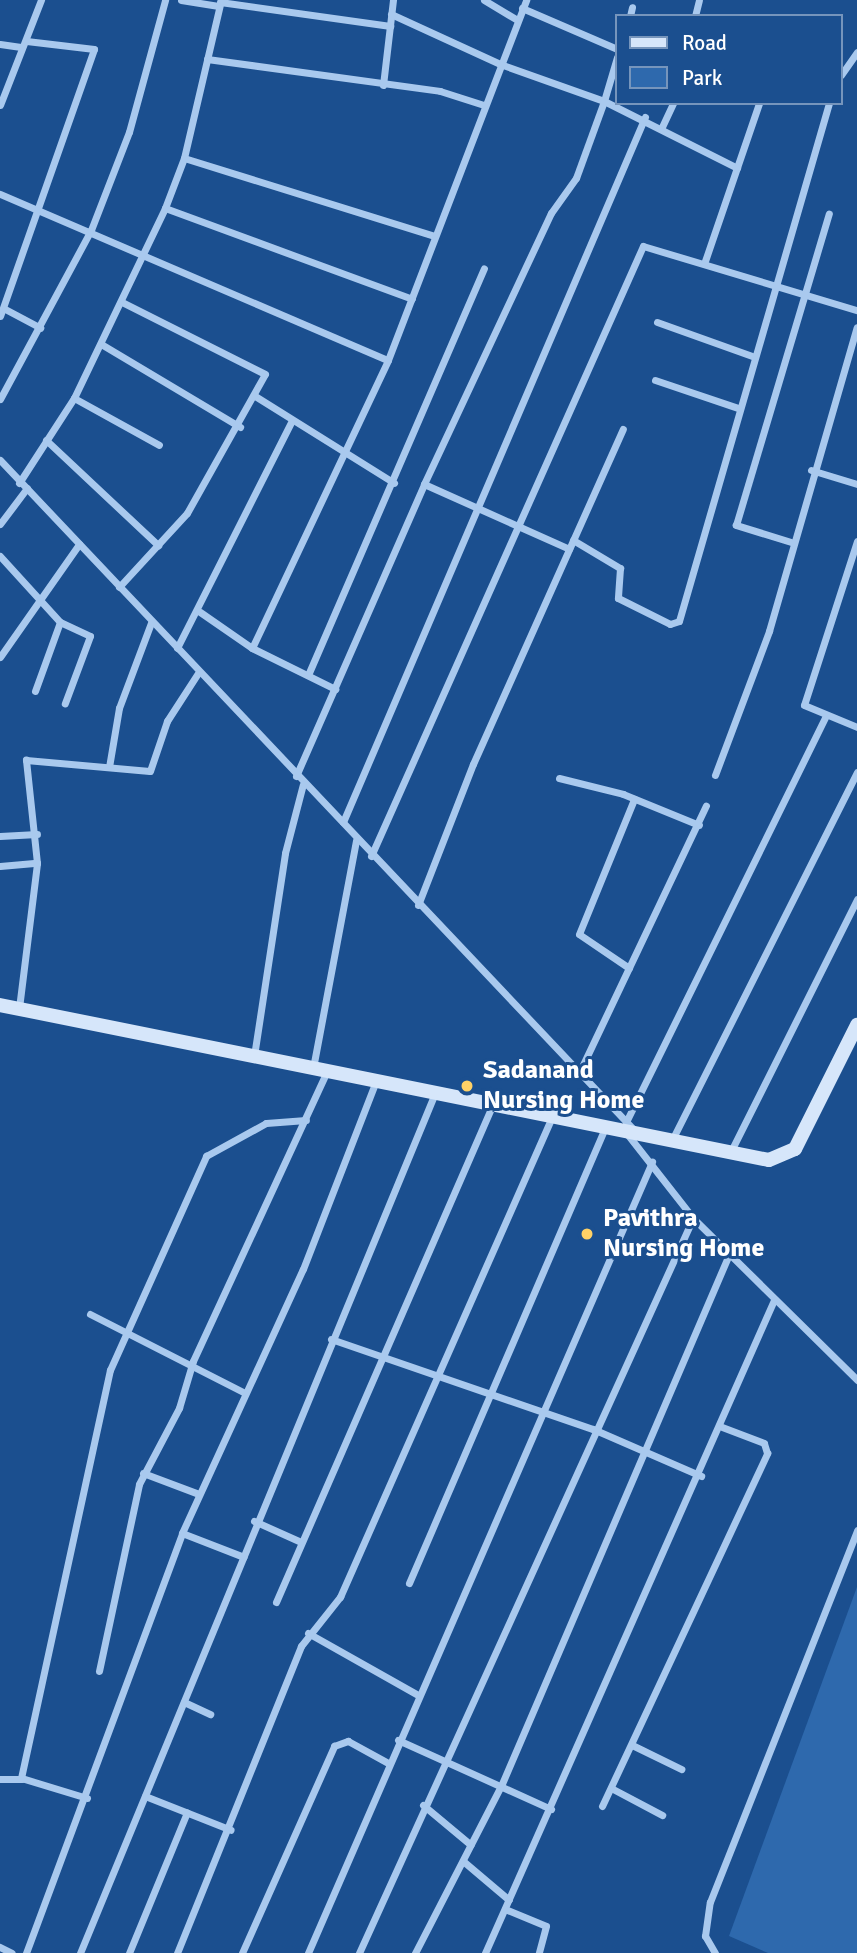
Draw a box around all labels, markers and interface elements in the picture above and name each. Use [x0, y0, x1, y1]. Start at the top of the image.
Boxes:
legend [616, 14, 843, 105]
text: Road [682, 30, 727, 56]
text: Park [682, 65, 722, 91]
place label: Sadanand Nursing Home [483, 1055, 644, 1116]
marker: Sadanand Nursing Home [457, 1076, 477, 1096]
place label: Pavithra Nursing Home [603, 1203, 764, 1264]
marker: Pavithra Nursing Home [577, 1224, 597, 1244]

